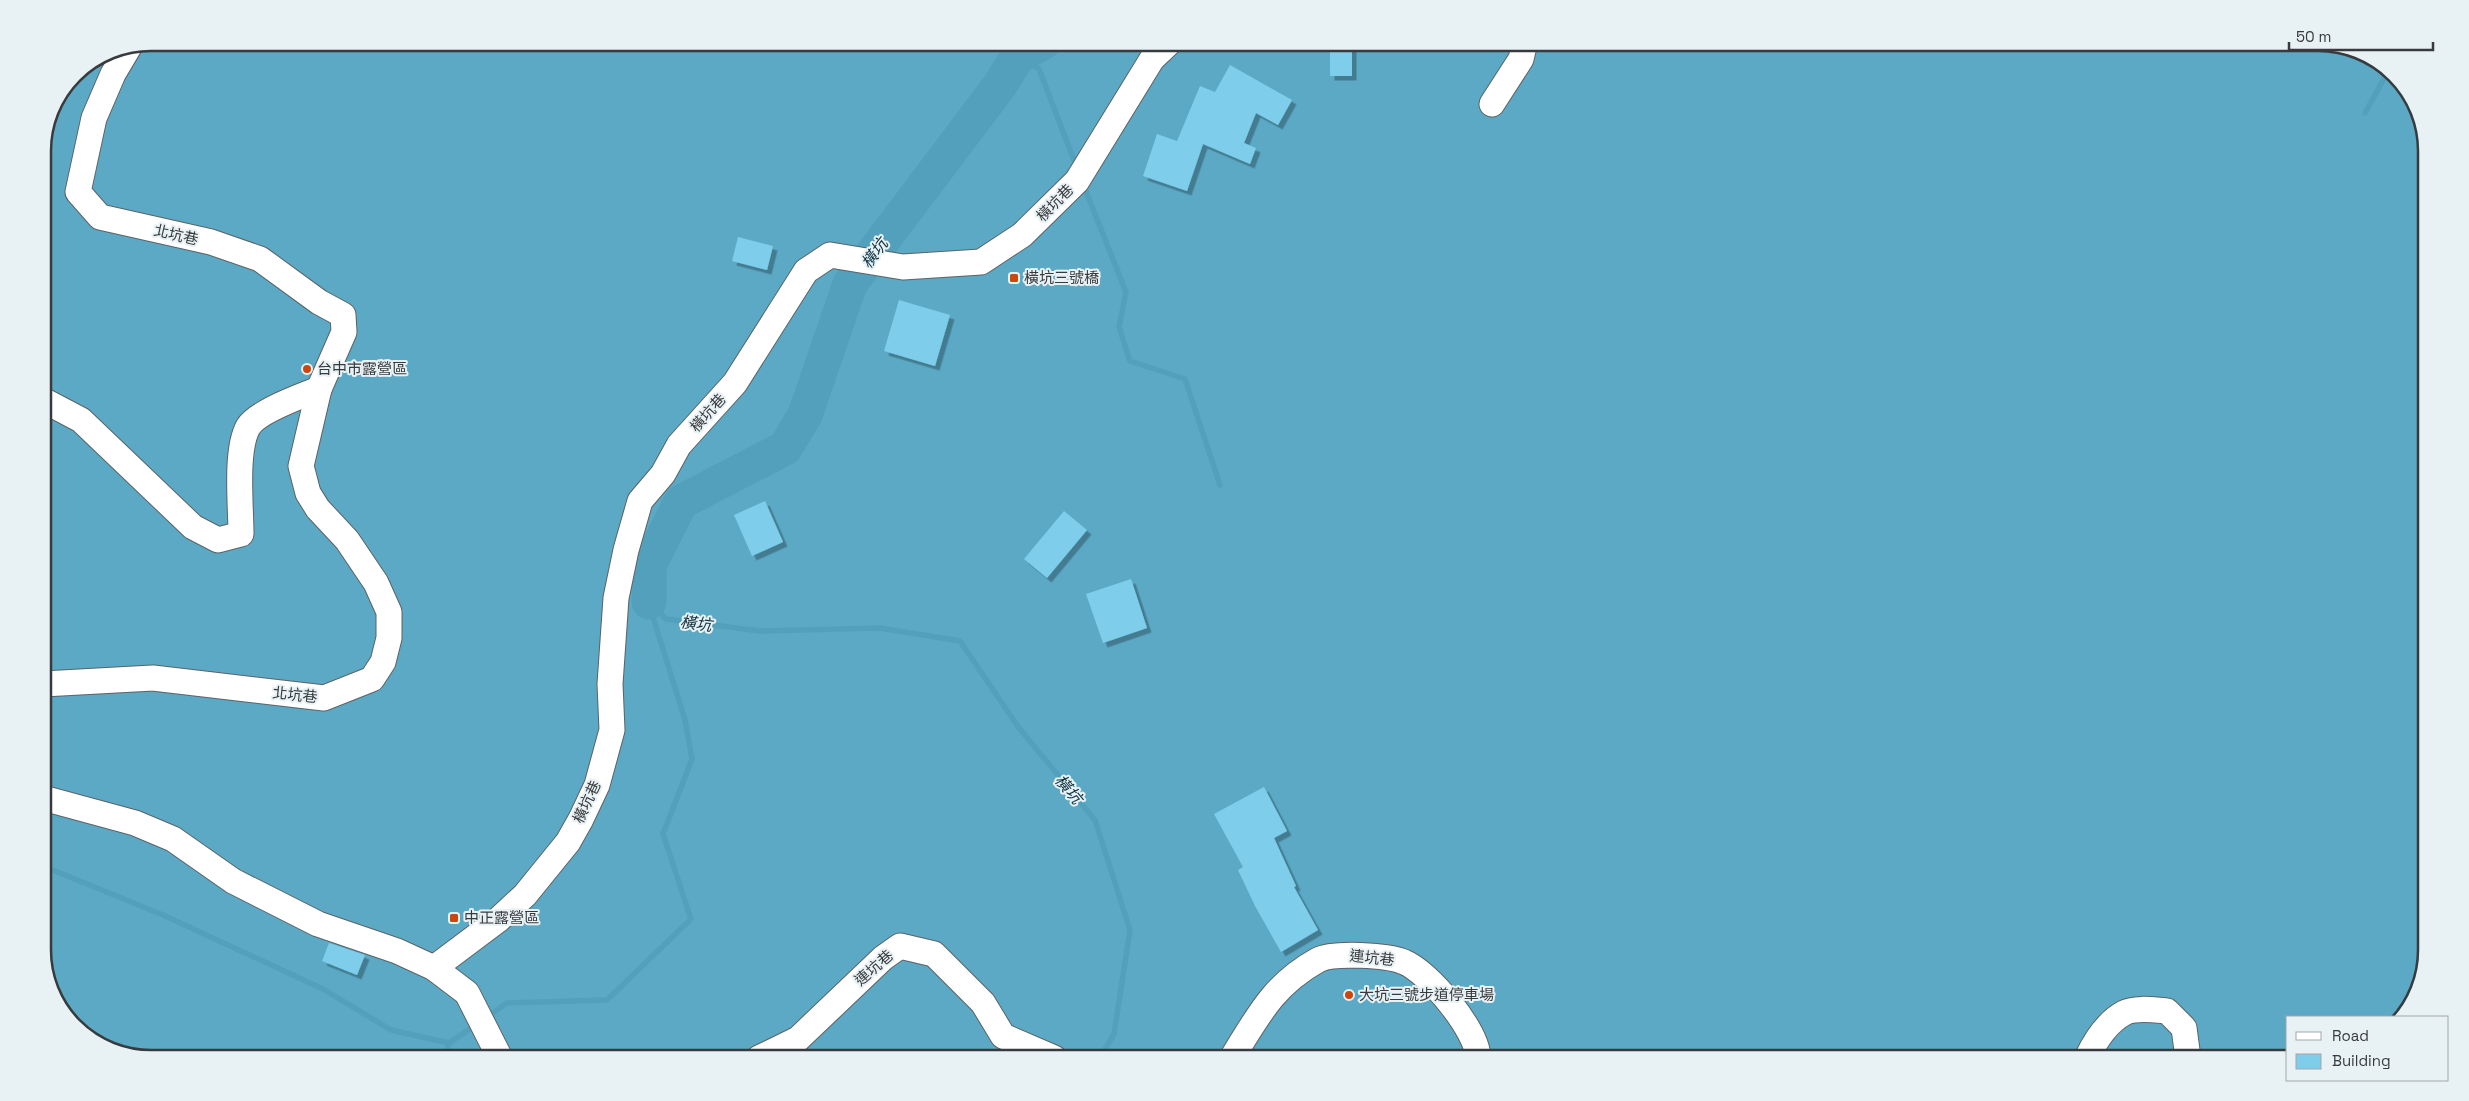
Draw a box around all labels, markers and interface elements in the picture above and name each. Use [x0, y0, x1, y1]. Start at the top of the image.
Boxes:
scale bar [2289, 20, 2433, 52]
text: 50 m [2296, 27, 2331, 46]
street label: 橫坑巷 [1032, 180, 1077, 225]
street label: 北坑巷 [152, 220, 200, 249]
water label: 橫坑 [856, 233, 894, 272]
place label: 橫坑三號橋 [1024, 268, 1099, 287]
marker: 橫坑三號橋 [1008, 272, 1020, 284]
place label: 台中市露營區 [317, 359, 407, 378]
marker: 台中市露營區 [301, 363, 313, 375]
street label: 橫坑巷 [686, 390, 730, 436]
water label: 橫坑 [679, 611, 715, 636]
street label: 北坑巷 [272, 683, 318, 706]
water label: 橫坑 [1050, 770, 1088, 810]
street label: 橫坑巷 [568, 777, 605, 826]
place label: 中正露營區 [464, 908, 539, 927]
marker: 中正露營區 [448, 912, 460, 924]
street label: 連坑巷 [850, 946, 897, 990]
street label: 連坑巷 [1349, 946, 1395, 969]
place label: 大坑三號步道停車場 [1359, 985, 1494, 1004]
marker: 大坑三號步道停車場 [1343, 989, 1355, 1001]
legend [2286, 1016, 2449, 1081]
text: Road [2332, 1026, 2369, 1045]
text: Building [2332, 1051, 2391, 1070]

